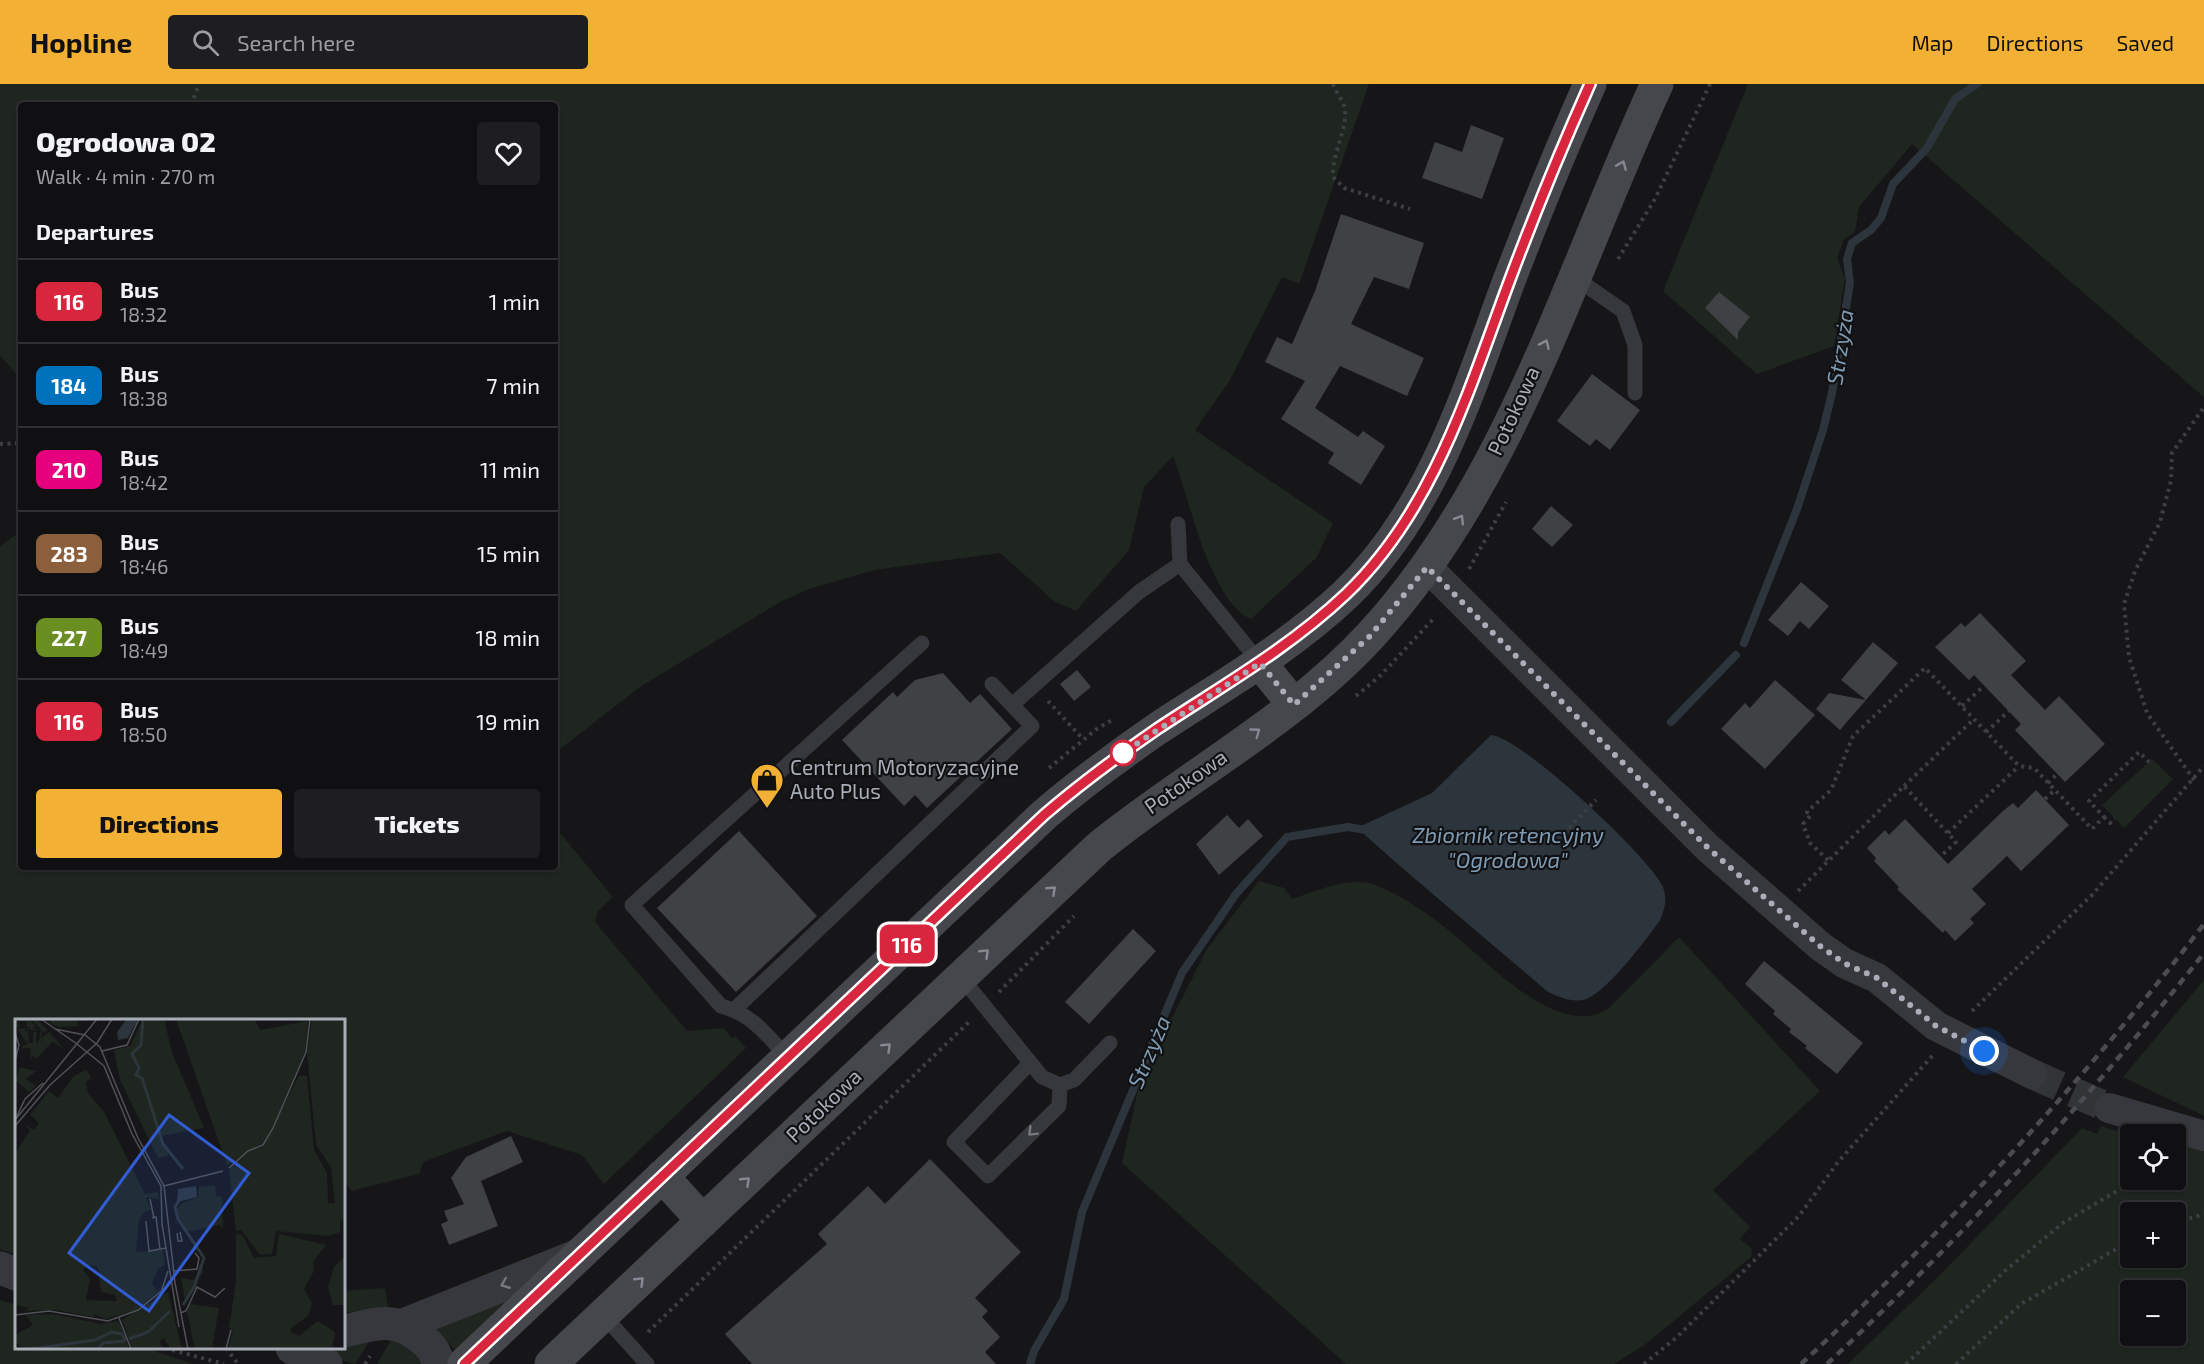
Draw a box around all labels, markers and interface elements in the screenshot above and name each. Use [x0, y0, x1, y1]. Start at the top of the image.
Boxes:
search box [168, 15, 588, 69]
text: Hopline [30, 25, 132, 59]
icon: search [189, 26, 222, 59]
text: Search here [237, 29, 355, 55]
text: Map [1911, 30, 1954, 55]
text: Directions [1987, 30, 2083, 55]
text: Saved [2116, 30, 2174, 55]
button: heart [477, 122, 540, 185]
text: Ogrodowa 02 [36, 124, 216, 158]
one-way arrow [1615, 160, 1627, 171]
text: Walk · 4 min · 270 m [36, 164, 215, 188]
text: Departures [36, 218, 154, 244]
text: Bus [120, 276, 159, 302]
text: 1 min [489, 288, 540, 314]
text: 116 [54, 289, 84, 314]
text: 18:32 [120, 302, 167, 326]
water label: Strzyża [1820, 307, 1859, 387]
one-way arrow [1538, 339, 1550, 350]
text: Bus [120, 360, 159, 386]
street label: Potokowa [1481, 362, 1544, 459]
text: 7 min [486, 372, 540, 398]
text: 184 [51, 373, 87, 398]
text: 18:38 [120, 386, 168, 410]
text: Bus [120, 444, 159, 470]
text: 11 min [480, 456, 540, 482]
text: 210 [52, 457, 86, 482]
text: 18:42 [120, 470, 168, 494]
one-way arrow [1452, 515, 1464, 525]
text: Bus [120, 528, 159, 554]
text: 15 min [477, 540, 540, 566]
text: 283 [50, 541, 88, 566]
text: 18:46 [120, 554, 169, 578]
text: Bus [120, 612, 159, 638]
text: 18 min [475, 624, 540, 650]
text: 227 [51, 625, 87, 650]
text: 18:49 [120, 638, 169, 662]
text: Bus [120, 696, 159, 722]
text: 19 min [476, 708, 540, 734]
text: 116 [54, 709, 84, 734]
text: 18:50 [120, 722, 168, 746]
one-way arrow [1249, 729, 1260, 740]
unlabelled marker [1110, 740, 1136, 766]
street label: Potokowa [1139, 743, 1231, 818]
place label: Centrum Motoryzacyjne Auto Plus [790, 754, 1019, 803]
shop icon: Centrum Motoryzacyjne Auto Plus [749, 762, 785, 809]
button: Directions [36, 789, 282, 858]
button: Tickets [294, 789, 540, 858]
water label: Zbiornik retencyjny "Ogrodowa" [1412, 821, 1604, 872]
one-way arrow [1045, 887, 1056, 898]
line badge: 116 [872, 924, 942, 964]
text: 116 [892, 932, 922, 957]
one-way arrow [977, 950, 988, 961]
water label: Strzyża [1121, 1012, 1176, 1092]
inset map [15, 1019, 345, 1349]
your location [1969, 1036, 1999, 1066]
one-way arrow [880, 1043, 891, 1054]
street label: Potokowa [780, 1063, 866, 1147]
map controls [2120, 1124, 2186, 1346]
button: locate [2120, 1124, 2186, 1190]
one-way arrow [1028, 1125, 1039, 1136]
one-way arrow [739, 1177, 749, 1188]
button: + [2120, 1202, 2186, 1268]
one-way arrow [500, 1277, 511, 1289]
one-way arrow [633, 1278, 644, 1289]
button: − [2120, 1280, 2186, 1346]

